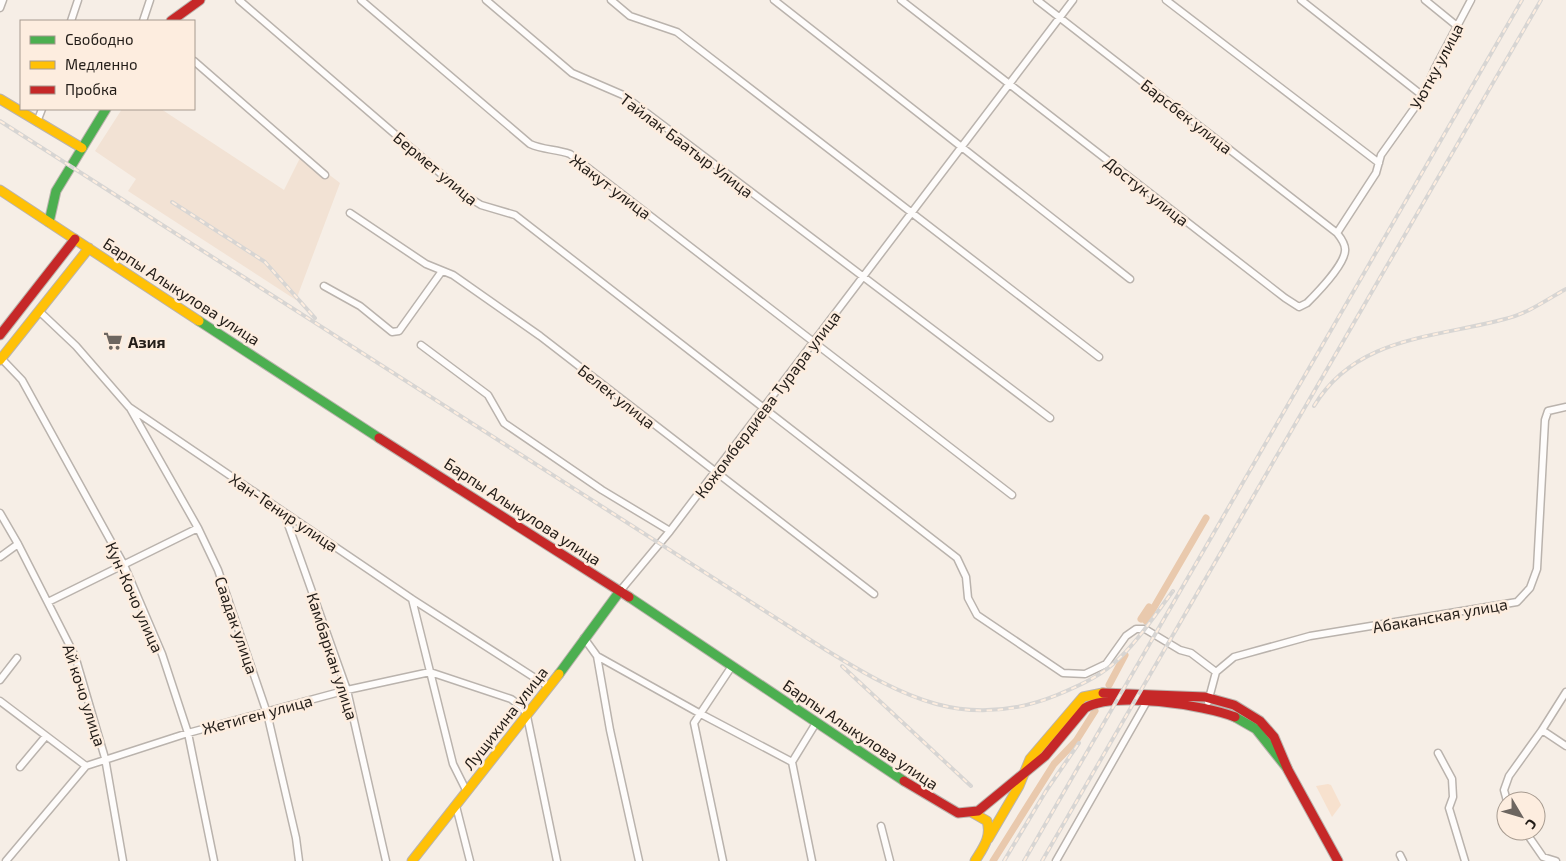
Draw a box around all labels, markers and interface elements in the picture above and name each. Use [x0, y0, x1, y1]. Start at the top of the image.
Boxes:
legend [20, 20, 195, 110]
street label: Уютку улица [1405, 20, 1467, 113]
text: Свободно [65, 30, 134, 48]
text: Медленно [65, 55, 138, 73]
street label: Барсбек улица [1137, 75, 1236, 158]
text: Пробка [65, 80, 117, 98]
street label: Тайлак Баатыр Улица [617, 89, 757, 201]
street label: Бермет улица [389, 127, 482, 209]
street label: Жакут улица [566, 149, 655, 223]
street label: Достук улица [1101, 152, 1193, 230]
street label: Барпы Алыкулова улица [99, 233, 264, 350]
street label: Кожомбердиева Турара улица [690, 307, 844, 502]
supermarket icon: Азия [102, 330, 124, 352]
place label: Азия [128, 332, 166, 351]
street label: Белек улица [574, 360, 659, 433]
street label: Барпы Алыкулова улица [440, 453, 605, 570]
street label: Хан-Тенир улица [226, 469, 342, 556]
street label: Кун-Кочо улица [101, 539, 168, 656]
street label: Саадак улица [210, 574, 263, 677]
street label: Камбаркан улица [303, 590, 363, 722]
street label: Абаканская улица [1371, 594, 1509, 637]
street label: Ай кочо улица [59, 641, 110, 749]
street label: Лущихина улица [459, 663, 552, 774]
street label: Барпы Алыкулова улица [779, 675, 942, 794]
street label: Жетиген улица [200, 690, 315, 739]
north arrow [1496, 791, 1546, 841]
text: С [1522, 816, 1541, 833]

